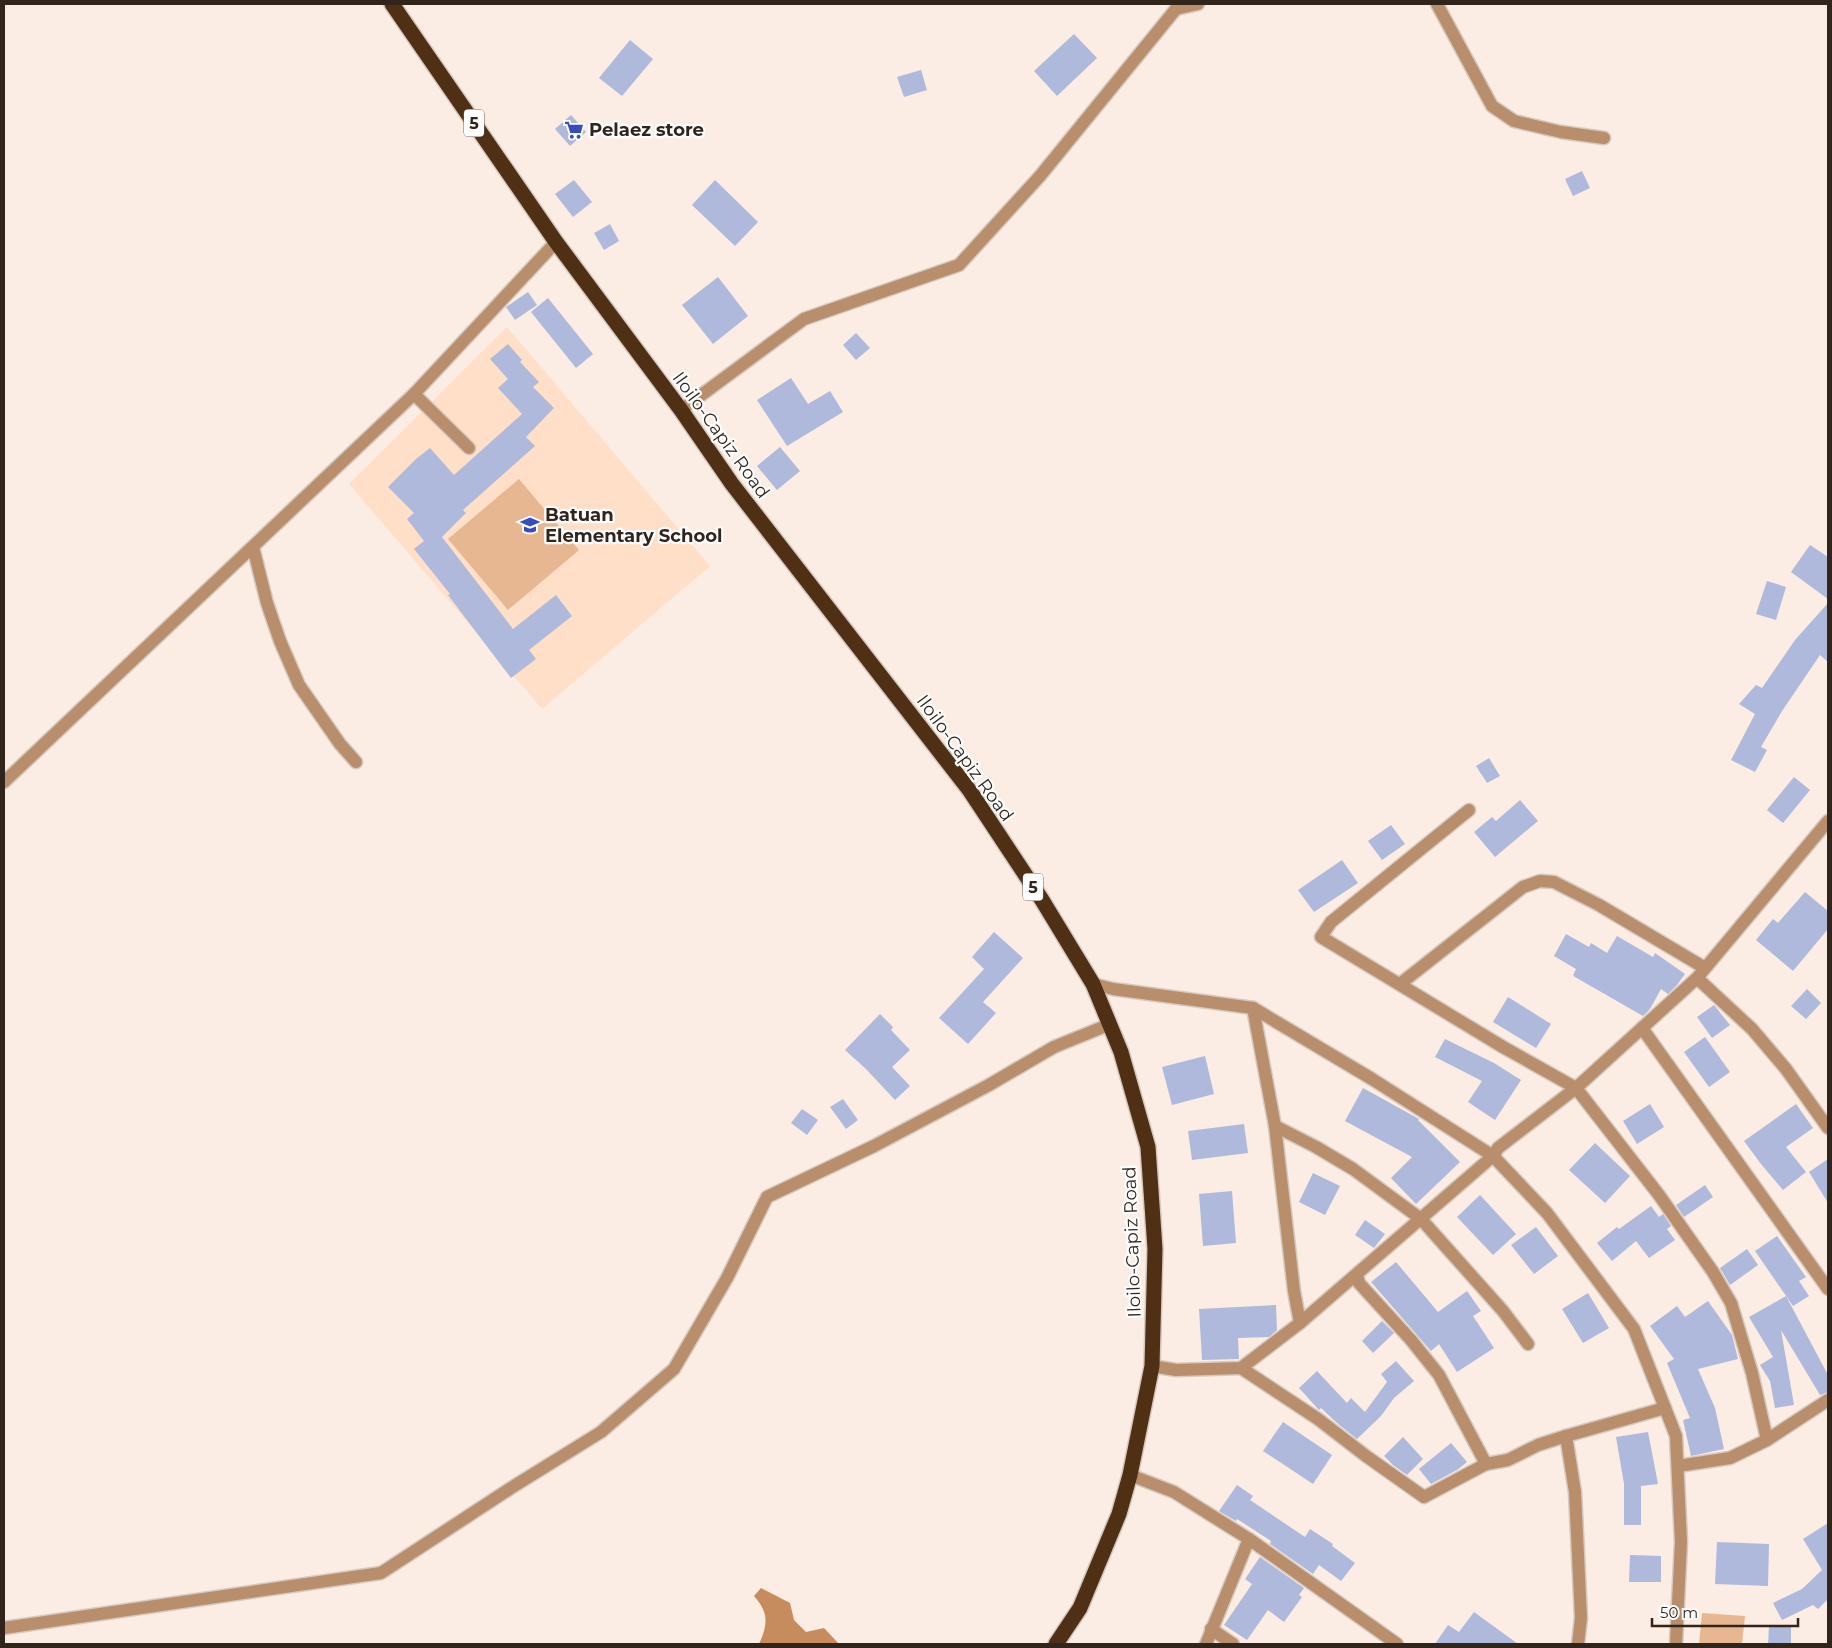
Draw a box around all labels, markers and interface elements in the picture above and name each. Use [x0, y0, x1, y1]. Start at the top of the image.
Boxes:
road number: 5 [464, 110, 484, 136]
supermarket icon: Pelaez store [563, 119, 585, 141]
place label: Pelaez store [589, 119, 704, 141]
street label: Iloilo-Capiz Road [668, 367, 774, 503]
place label: Batuan Elementary School [545, 504, 722, 547]
school or university icon: Batuan Elementary School [519, 514, 541, 536]
street label: Iloilo-Capiz Road [912, 690, 1018, 826]
road number: 5 [1023, 874, 1043, 900]
street label: Iloilo-Capiz Road [1118, 1166, 1146, 1318]
scale bar [1652, 1596, 1798, 1628]
text: 50 m [1660, 1603, 1698, 1622]

